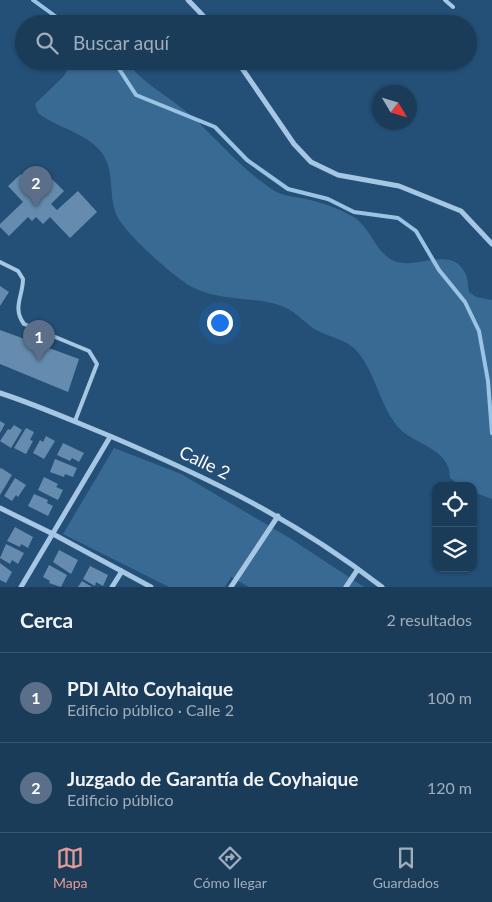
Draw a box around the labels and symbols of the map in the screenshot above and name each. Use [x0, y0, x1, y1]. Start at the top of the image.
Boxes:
north arrow [372, 85, 417, 130]
pin: 2 [20, 166, 52, 207]
your location [207, 310, 233, 336]
pin: 1 [23, 320, 55, 361]
street label: Calle 2 [176, 440, 234, 484]

